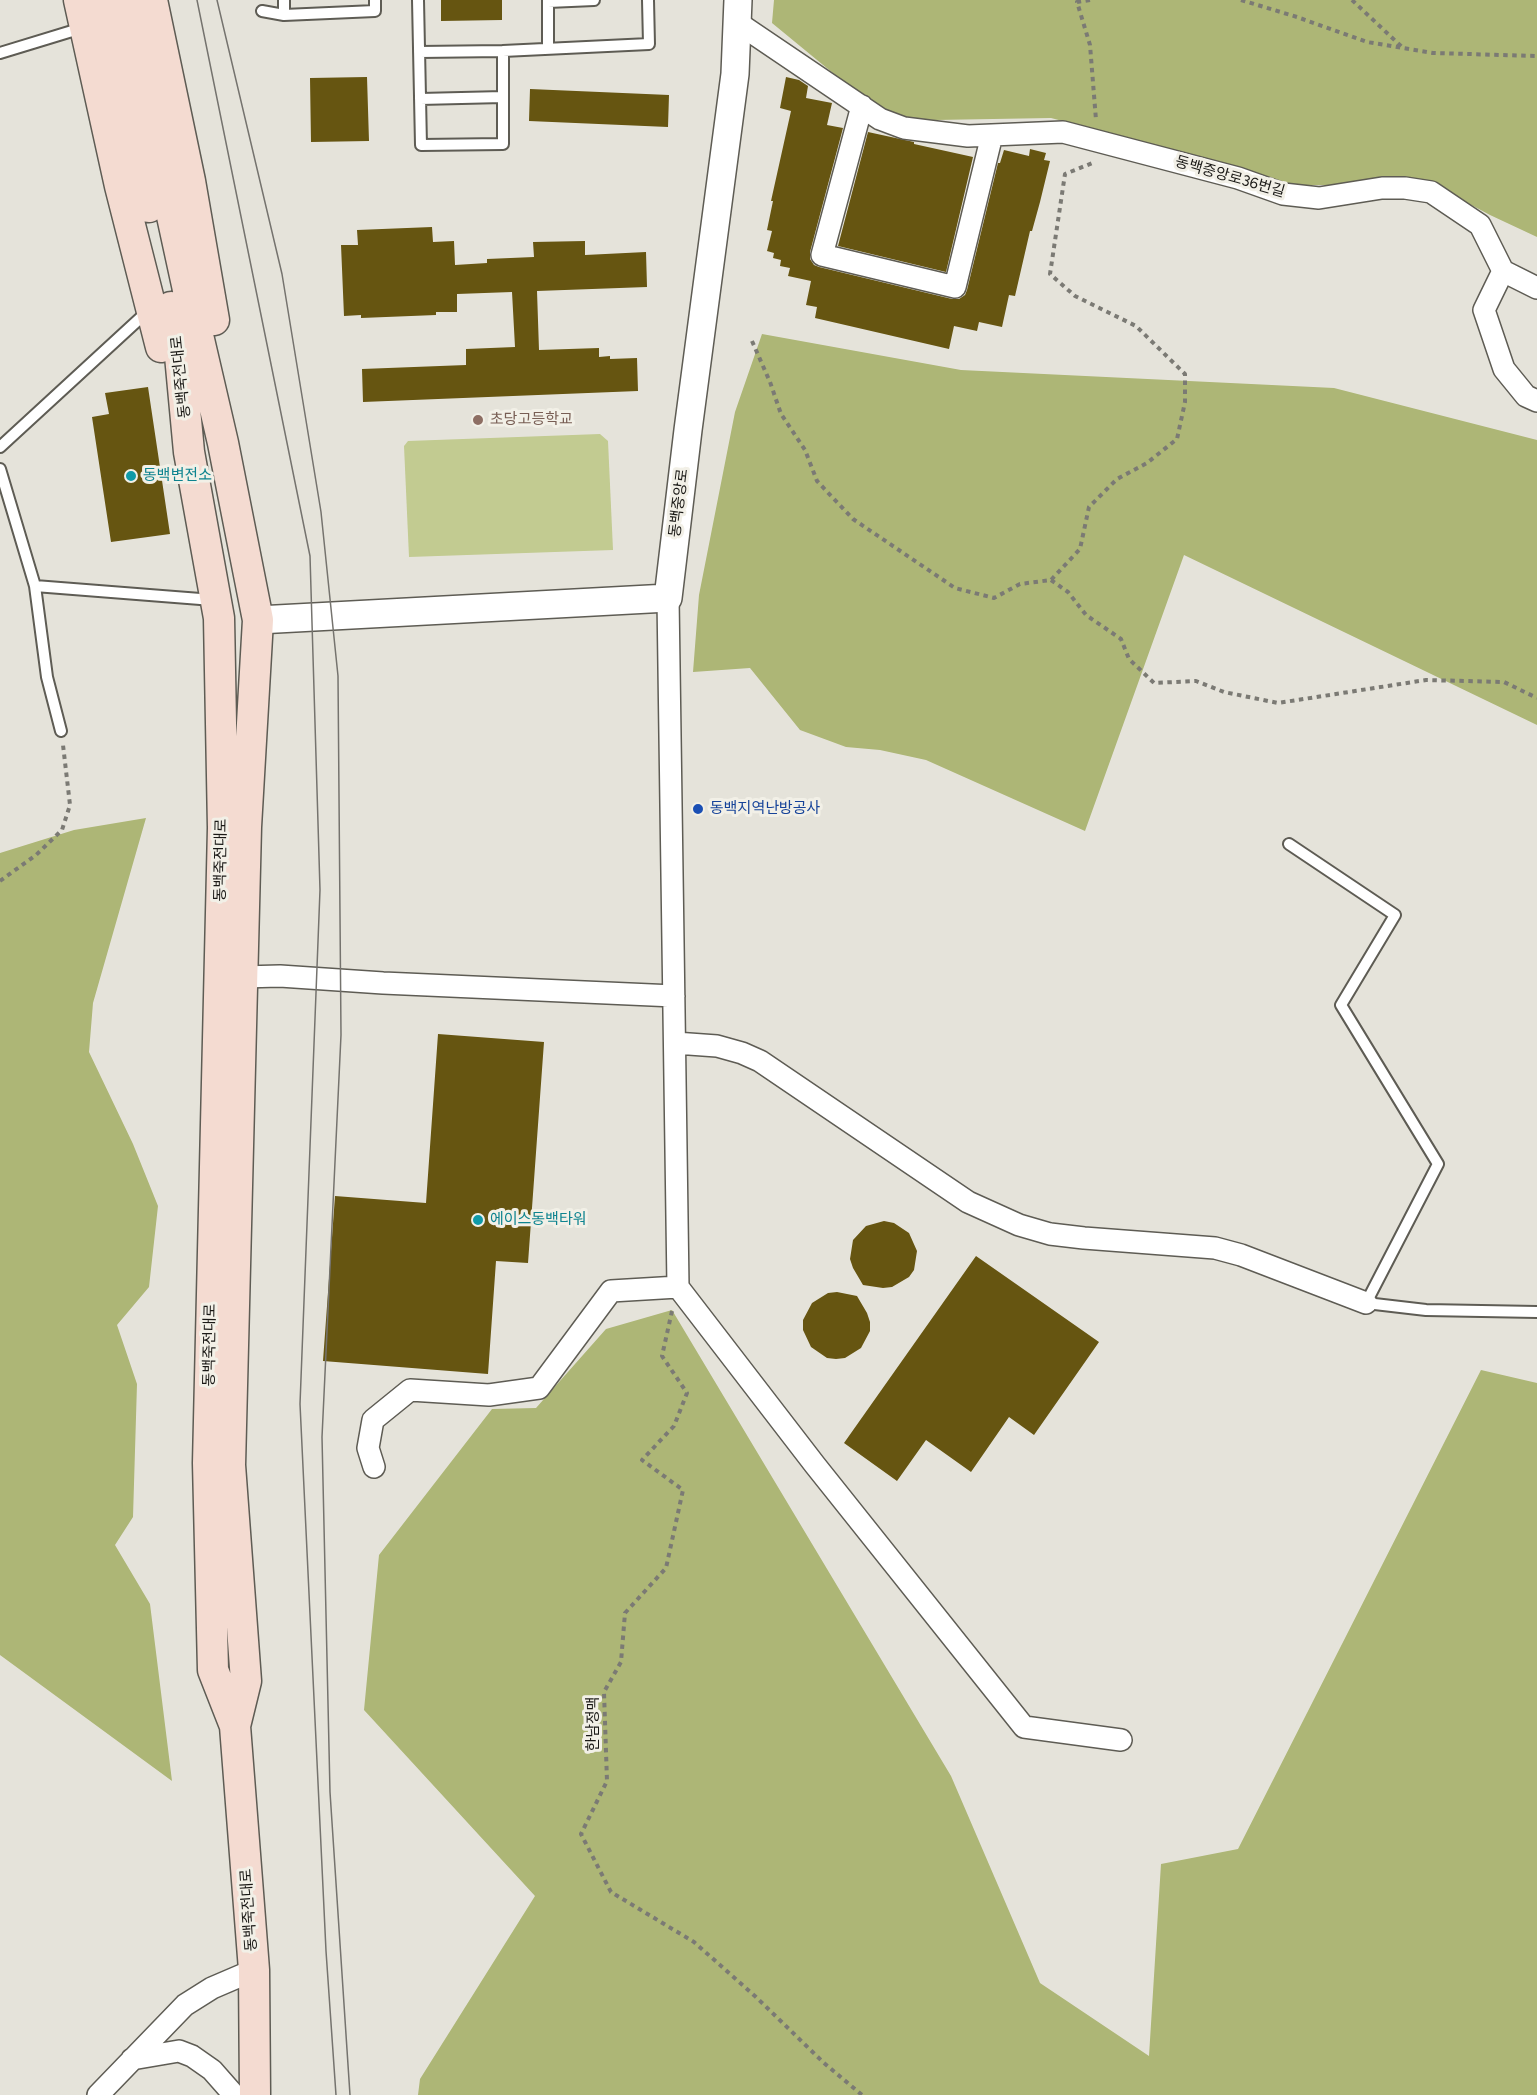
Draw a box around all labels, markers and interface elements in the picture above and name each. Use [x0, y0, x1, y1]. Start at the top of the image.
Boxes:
street label: 동백중앙로36번길 [1173, 153, 1287, 201]
street label: 동백죽전대로 [168, 335, 194, 419]
place label: 초당고등학교 [490, 411, 573, 429]
marker: 초당고등학교 [471, 413, 485, 427]
place label: 동백변전소 [143, 467, 212, 485]
street label: 동백중앙로 [666, 468, 692, 538]
marker: 동백변전소 [124, 469, 138, 483]
place label: 동백지역난방공사 [710, 800, 820, 818]
marker: 동백지역난방공사 [691, 802, 705, 816]
street label: 동백죽전대로 [211, 818, 231, 902]
place label: 에이스동백타워 [490, 1211, 587, 1229]
marker: 에이스동백타워 [471, 1213, 485, 1227]
street label: 동백죽전대로 [200, 1303, 220, 1387]
street label: 한남정맥 [585, 1696, 603, 1752]
street label: 동백죽전대로 [237, 1868, 261, 1952]

